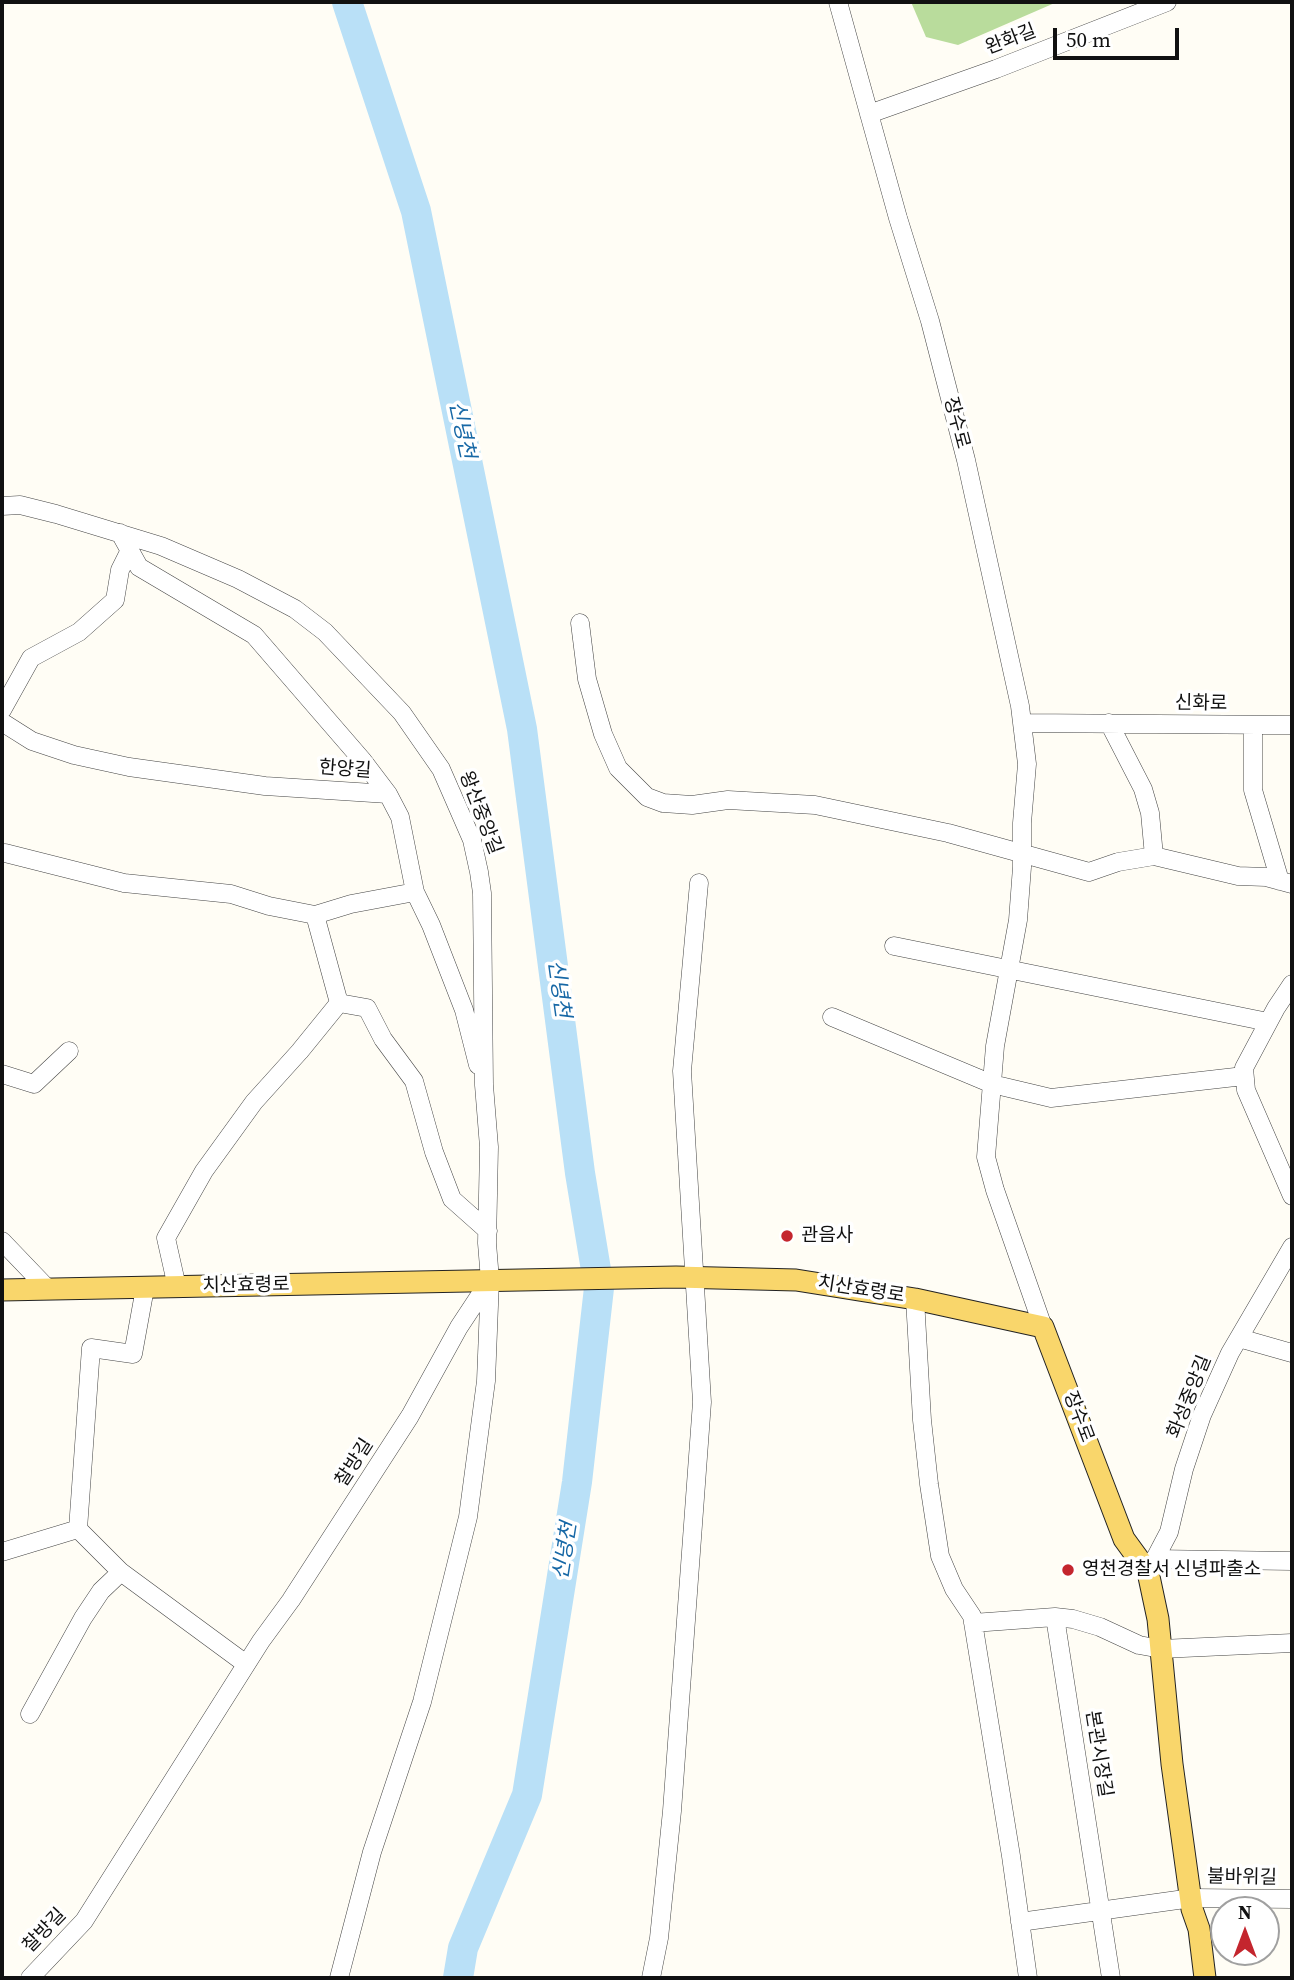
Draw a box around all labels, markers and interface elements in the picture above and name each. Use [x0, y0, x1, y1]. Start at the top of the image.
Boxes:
scale bar [1056, 14, 1182, 58]
street label: 완화길 [982, 20, 1040, 60]
text: 50 m [1066, 25, 1111, 54]
street label: 장수로 [938, 395, 974, 451]
water label: 신녕천 [443, 399, 479, 461]
street label: 신화로 [1175, 692, 1227, 716]
street label: 한양길 [318, 757, 372, 783]
street label: 왕산중앙길 [454, 768, 506, 858]
water label: 신녕천 [541, 959, 575, 1019]
place label: 관음사 [801, 1225, 853, 1247]
marker: 관음사 [779, 1228, 795, 1244]
street label: 치산효령로 [816, 1272, 906, 1308]
street label: 치산효령로 [202, 1274, 290, 1298]
street label: 화성중앙길 [1163, 1352, 1217, 1442]
street label: 장수로 [1058, 1388, 1098, 1446]
street label: 찰방길 [331, 1435, 379, 1491]
water label: 신녕천 [549, 1520, 583, 1582]
place label: 영천경찰서 신녕파출소 [1082, 1559, 1261, 1581]
marker: 영천경찰서 신녕파출소 [1060, 1562, 1076, 1578]
street label: 본관시장길 [1080, 1709, 1116, 1799]
street label: 불바위길 [1207, 1866, 1277, 1890]
north arrow [1210, 1896, 1280, 1966]
text: N [1238, 1899, 1252, 1925]
street label: 찰방길 [19, 1904, 71, 1958]

